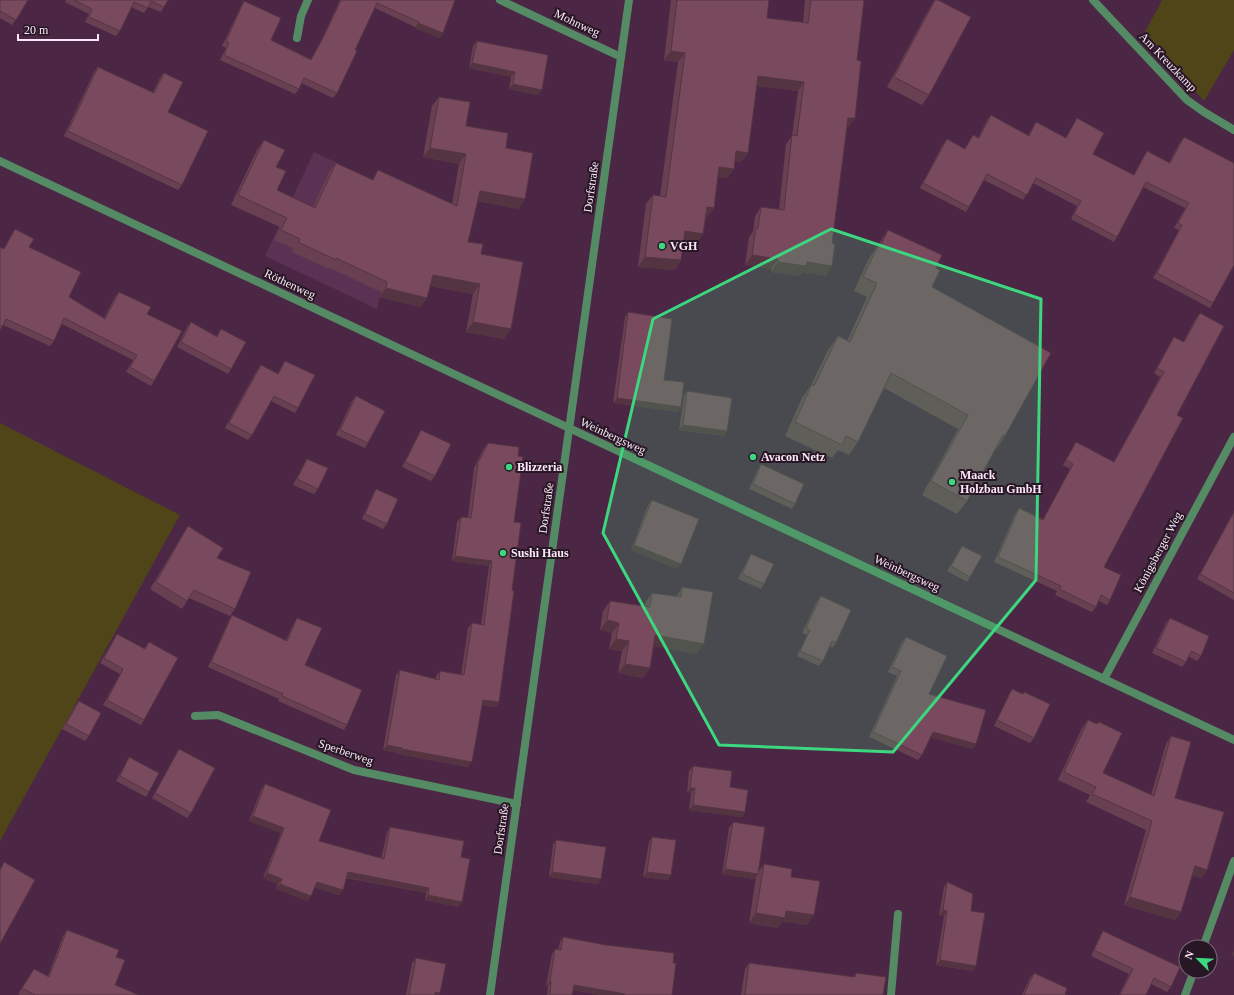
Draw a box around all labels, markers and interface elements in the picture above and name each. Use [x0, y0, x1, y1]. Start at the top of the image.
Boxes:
street label: Mohnweg [552, 6, 602, 40]
scale bar [18, 16, 98, 42]
text: 20 m [24, 23, 49, 37]
street label: Am Kreuzkamp [1136, 29, 1200, 95]
street label: Dorfstraße [580, 161, 602, 213]
place label: VGH [670, 239, 698, 253]
marker: VGH [657, 241, 667, 251]
street label: Röthenweg [262, 266, 318, 302]
street label: Weinbergsweg [578, 415, 648, 457]
place label: Avacon Netz [761, 450, 826, 464]
marker: Avacon Netz [748, 452, 758, 462]
place label: Blizzeria [517, 460, 562, 474]
marker: Blizzeria [504, 462, 514, 472]
place label: Maack Holzbau GmbH [960, 468, 1042, 496]
marker: Maack Holzbau GmbH [947, 477, 957, 487]
street label: Dorfstraße [535, 482, 557, 534]
street label: Königsberger Weg [1131, 509, 1185, 595]
place label: Sushi Haus [511, 546, 569, 560]
marker: Sushi Haus [498, 548, 508, 558]
street label: Weinbergsweg [872, 552, 942, 594]
street label: Sperberweg [317, 736, 375, 768]
street label: Dorfstraße [490, 803, 512, 855]
north arrow [1178, 939, 1218, 979]
text: N [1182, 949, 1196, 961]

